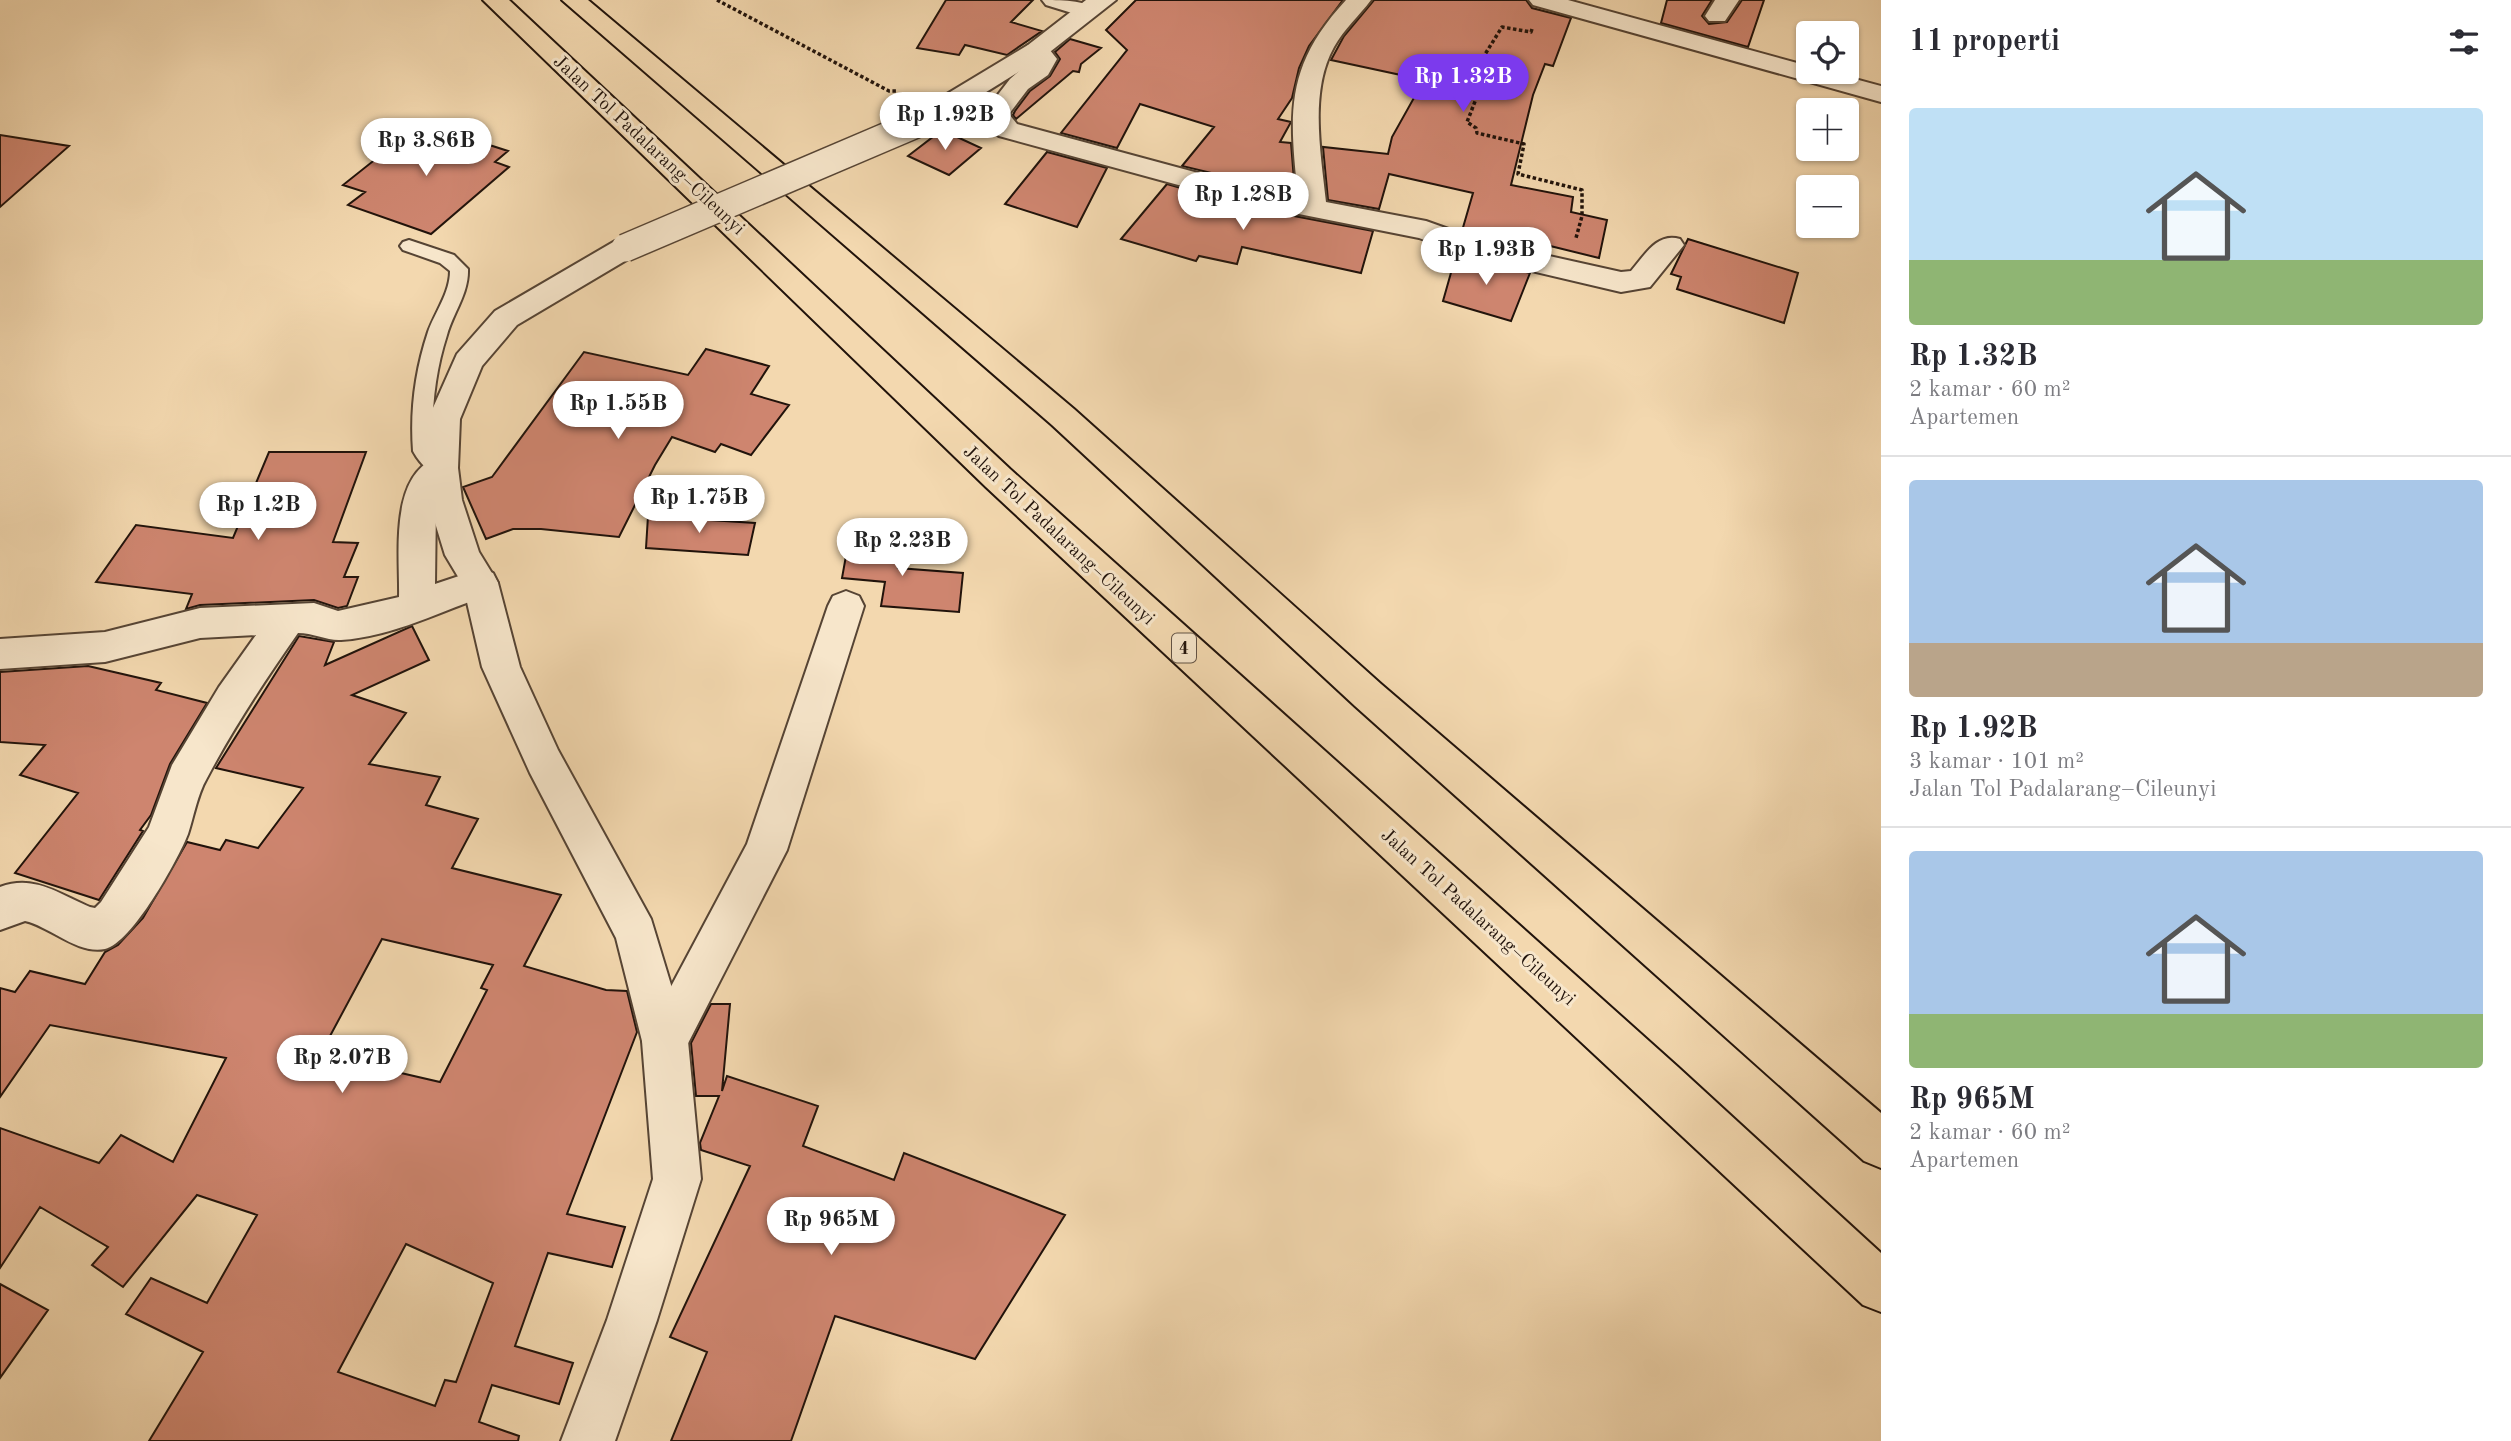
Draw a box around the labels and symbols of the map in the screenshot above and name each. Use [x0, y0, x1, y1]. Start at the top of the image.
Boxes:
street label: Jalan Tol Padalarang–Cileunyi [549, 52, 748, 239]
pin: Rp 1.32B [1391, 54, 1535, 114]
pin: Rp 1.92B [873, 92, 1017, 152]
pin: Rp 3.86B [354, 118, 498, 178]
pin: Rp 1.28B [1171, 173, 1315, 232]
pin: Rp 1.93B [1414, 228, 1558, 287]
pin: Rp 1.55B [546, 382, 690, 441]
street label: Jalan Tol Padalarang–Cileunyi [959, 442, 1158, 629]
pin: Rp 1.75B [627, 476, 771, 535]
pin: Rp 1.2B [193, 482, 323, 542]
pin: Rp 2.23B [830, 518, 974, 578]
road number: 4 [1172, 634, 1196, 662]
street label: Jalan Tol Padalarang–Cileunyi [1377, 826, 1578, 1010]
pin: Rp 2.07B [270, 1036, 414, 1095]
pin: Rp 965M [766, 1198, 896, 1257]

